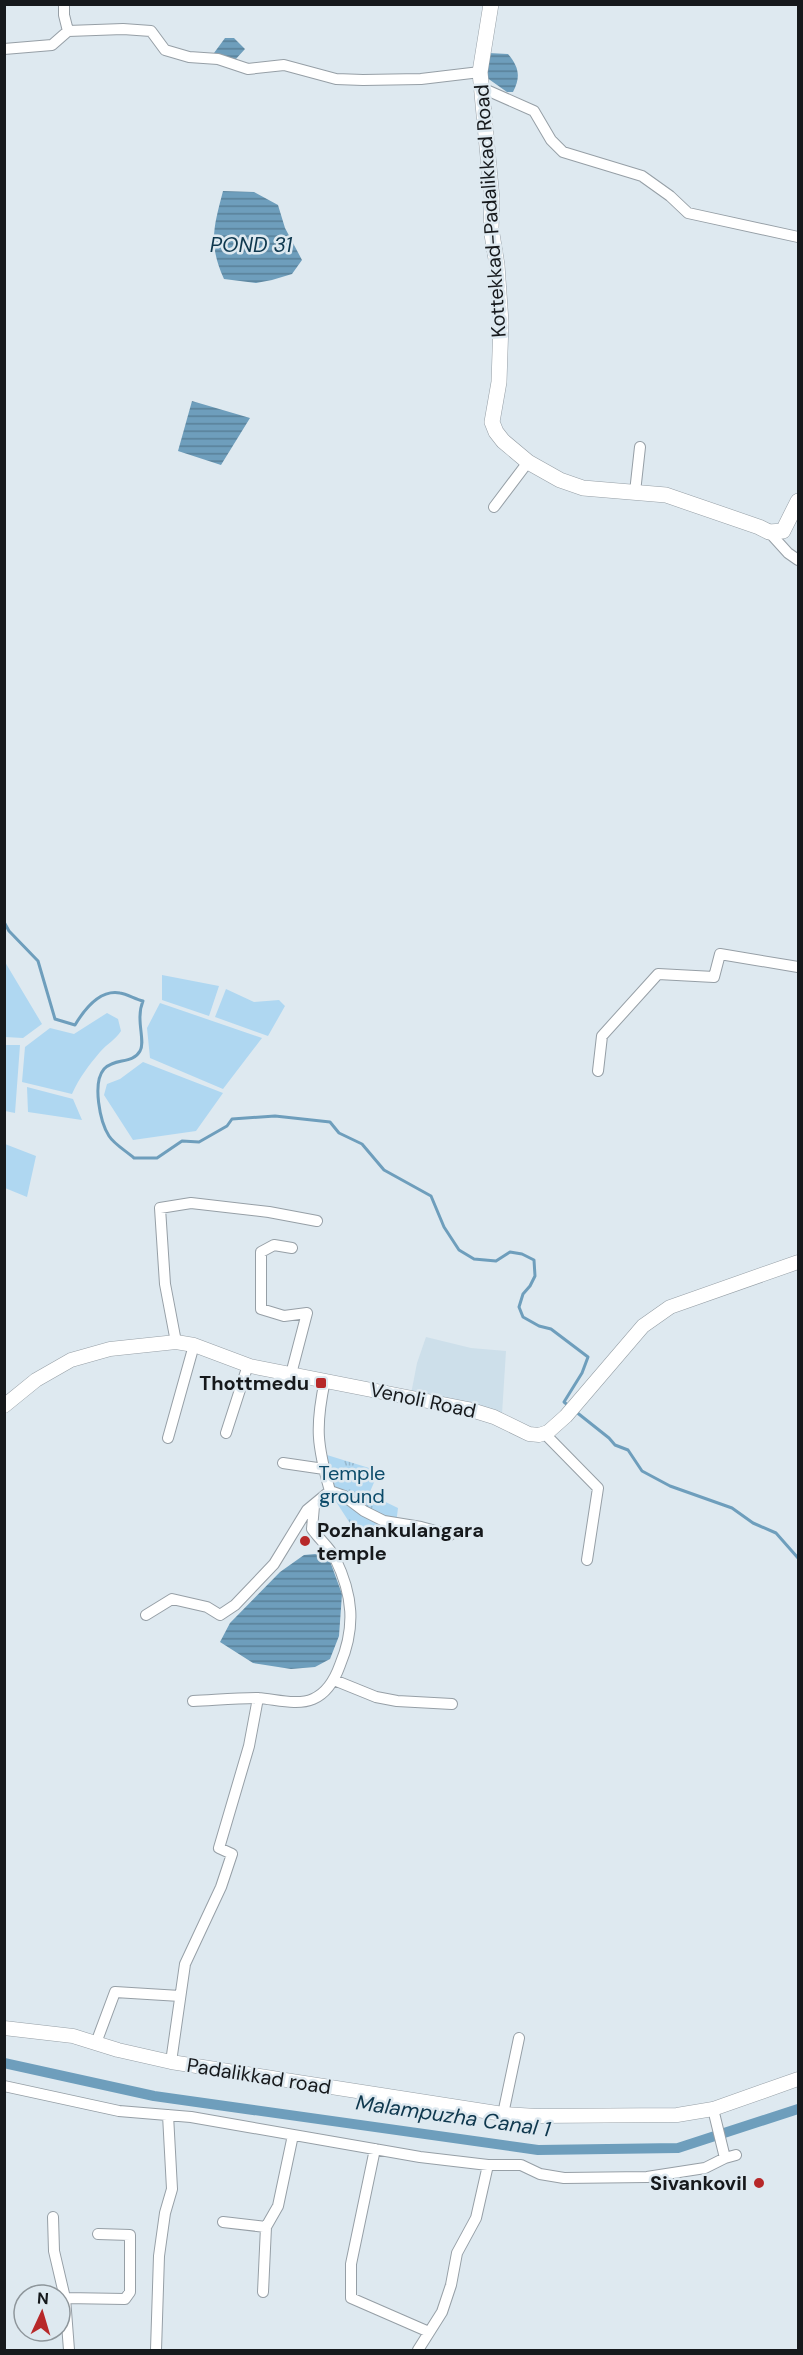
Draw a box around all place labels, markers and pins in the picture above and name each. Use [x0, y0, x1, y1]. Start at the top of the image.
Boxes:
place label: Thottmedu [199, 1370, 309, 1396]
marker: Thottmedu [314, 1376, 328, 1390]
place label: Pozhankulangara temple [317, 1517, 484, 1566]
marker: Pozhankulangara temple [298, 1534, 312, 1548]
place label: Sivankovil [650, 2170, 747, 2196]
marker: Sivankovil [752, 2176, 766, 2190]

